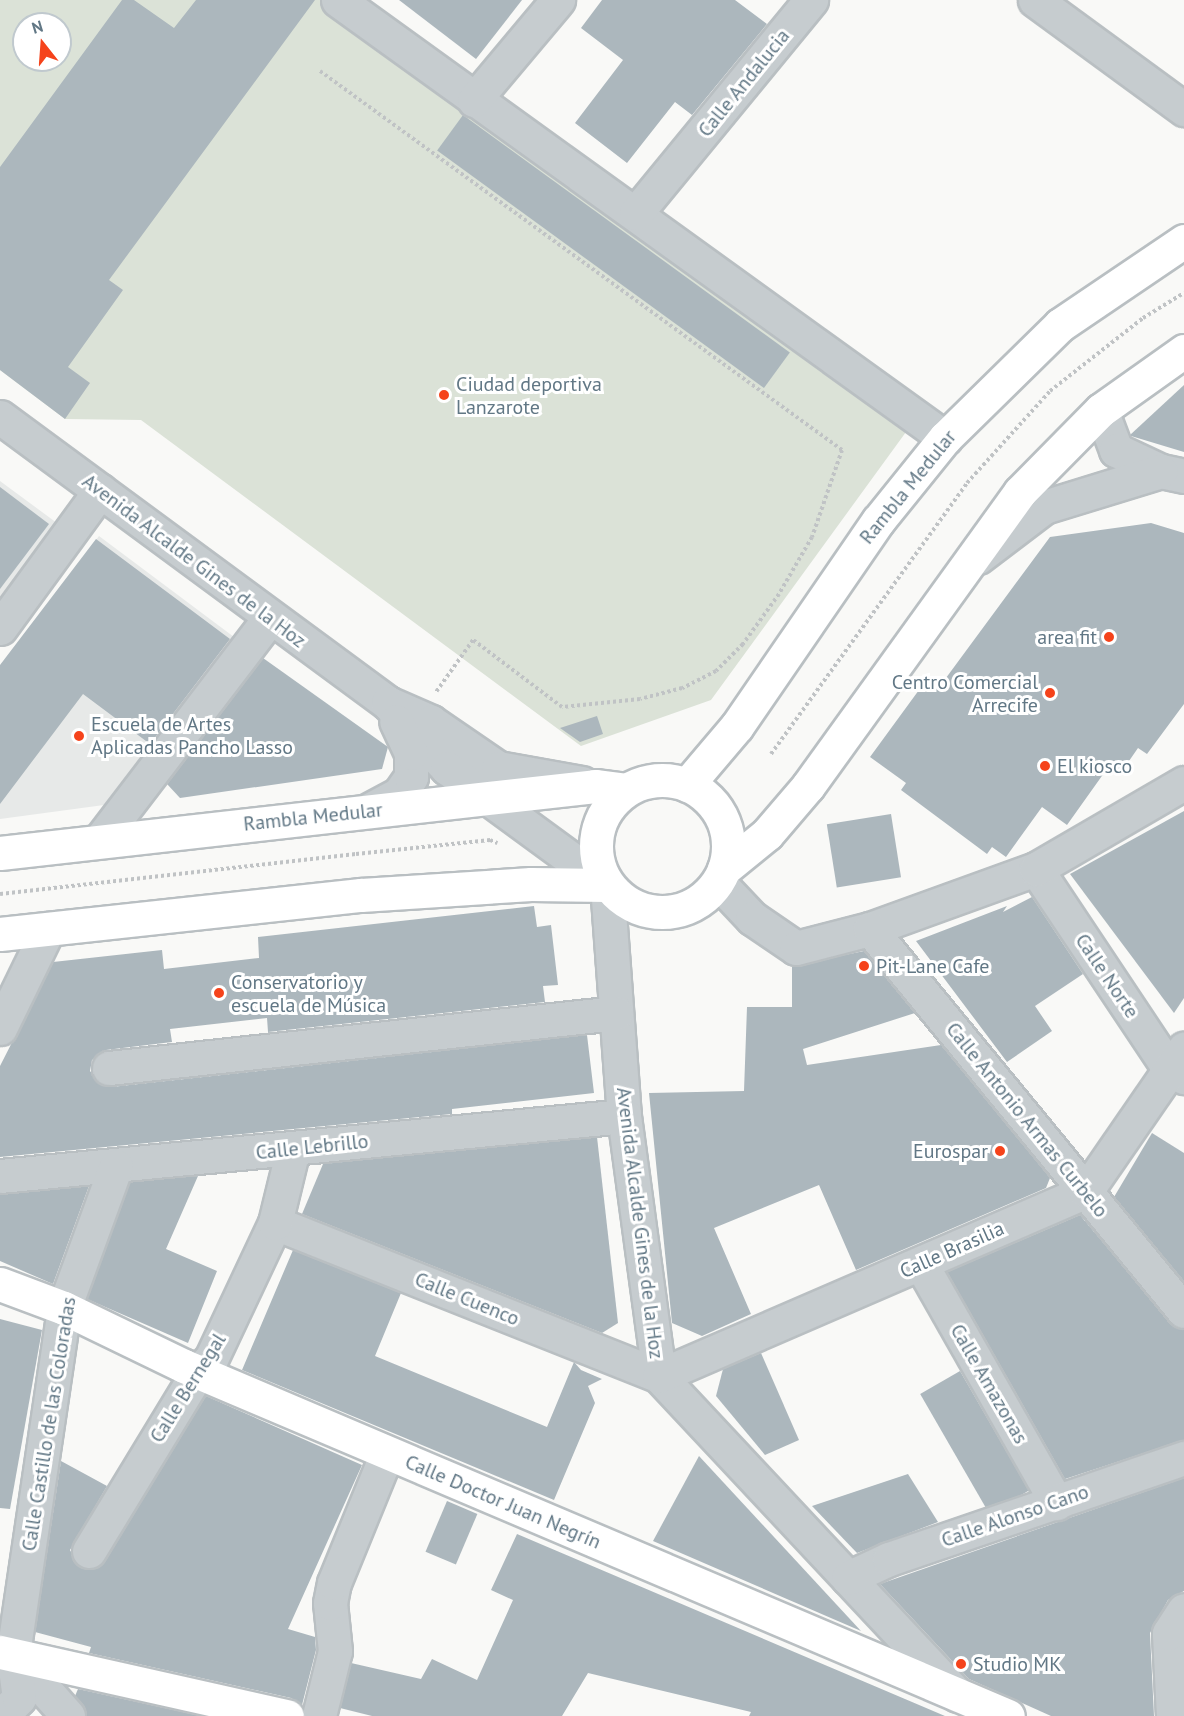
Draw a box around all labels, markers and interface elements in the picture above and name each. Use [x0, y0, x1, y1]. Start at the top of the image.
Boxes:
north arrow [12, 12, 72, 72]
text: N [29, 16, 45, 38]
street label: Calle Andalucia [693, 24, 795, 142]
place label: Ciudad deportiva Lanzarote [456, 372, 602, 419]
marker: Ciudad deportiva Lanzarote [437, 388, 451, 402]
street label: Rambla Medular [855, 425, 961, 549]
street label: Avenida Alcalde Gines de la Hoz [77, 469, 311, 653]
place label: area fit [1037, 625, 1097, 649]
marker: area fit [1102, 630, 1116, 644]
place label: Centro Comercial Arrecife [892, 670, 1038, 717]
marker: Centro Comercial Arrecife [1043, 686, 1057, 700]
place label: Escuela de Artes Aplicadas Pancho Lasso [91, 712, 293, 759]
marker: Escuela de Artes Aplicadas Pancho Lasso [72, 729, 86, 743]
place label: El kiosco [1057, 754, 1132, 778]
marker: El kiosco [1038, 759, 1052, 773]
street label: Rambla Medular [242, 798, 384, 836]
street label: Calle Norte [1070, 929, 1144, 1023]
place label: Pit-Lane Cafe [876, 954, 989, 978]
marker: Pit-Lane Cafe [857, 959, 871, 973]
place label: Conservatorio y escuela de Música [231, 970, 386, 1017]
marker: Conservatorio y escuela de Música [212, 986, 226, 1000]
street label: Calle Antonio Armas Curbelo [941, 1017, 1113, 1223]
street label: Avenida Alcalde Gines de la Hoz [611, 1086, 669, 1360]
street label: Calle Lebrillo [255, 1129, 369, 1165]
place label: Eurospar [913, 1139, 988, 1163]
marker: Eurospar [993, 1144, 1007, 1158]
street label: Calle Brasilia [896, 1216, 1008, 1284]
street label: Calle Cuenco [411, 1267, 523, 1331]
street label: Calle Castillo de las Coloradas [17, 1295, 81, 1553]
street label: Calle Amazonas [945, 1320, 1033, 1448]
street label: Calle Bernegal [145, 1329, 231, 1447]
street label: Calle Doctor Juan Negrín [401, 1450, 605, 1554]
street label: Calle Alonso Cano [938, 1480, 1092, 1552]
place label: Studio MK [973, 1652, 1061, 1676]
marker: Studio MK [954, 1657, 968, 1671]

